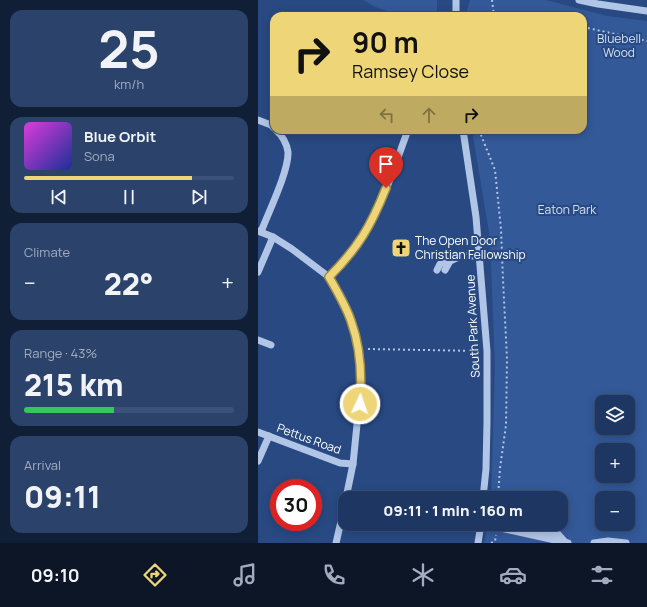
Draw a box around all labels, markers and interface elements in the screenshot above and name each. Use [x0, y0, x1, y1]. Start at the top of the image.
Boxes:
text: 25 [98, 13, 160, 84]
text: 90 m [352, 23, 419, 61]
icon: right [286, 28, 338, 80]
park label: Bluebell Wood [597, 30, 641, 61]
text: Ramsey Close [352, 59, 469, 83]
text: km/h [114, 75, 144, 93]
icon: left [376, 104, 398, 126]
icon: ahead [418, 104, 440, 126]
icon: right [460, 104, 482, 126]
text: Blue Orbit [84, 126, 156, 147]
text: Sona [84, 147, 115, 165]
pin [369, 147, 403, 188]
icon: arrive [375, 153, 397, 175]
icon: previous [48, 186, 70, 208]
icon: pause [118, 186, 140, 208]
icon: next [188, 186, 210, 208]
park label: Eaton Park [538, 201, 597, 218]
place label: The Open Door Christian Fellowship [415, 232, 526, 263]
church icon: The Open Door Christian Fellowship [390, 237, 412, 259]
text: Climate [24, 243, 70, 261]
text: 22° [104, 263, 153, 304]
text: − [24, 268, 36, 298]
text: + [221, 268, 234, 298]
street label: South Park Avenue [461, 274, 484, 378]
text: Range · 43% [24, 344, 97, 362]
text: 215 km [24, 364, 123, 405]
position arrow [339, 383, 381, 425]
map controls [595, 395, 635, 531]
button: layers [595, 395, 635, 435]
street label: Pettus Road [275, 419, 344, 458]
button: + [595, 443, 635, 483]
text: Arrival [24, 456, 61, 474]
text: 09:11 [24, 476, 101, 517]
speed limit sign: 30 [270, 479, 322, 531]
button: − [595, 491, 635, 531]
text: 09:11 · 1 min · 160 m [383, 500, 523, 521]
icon: directions [141, 561, 169, 589]
icon: music [231, 561, 259, 589]
icon: phone [320, 561, 348, 589]
icon: climate [409, 561, 437, 589]
icon: car [499, 561, 527, 589]
icon: filters [588, 561, 616, 589]
text: 09:10 [31, 563, 80, 587]

